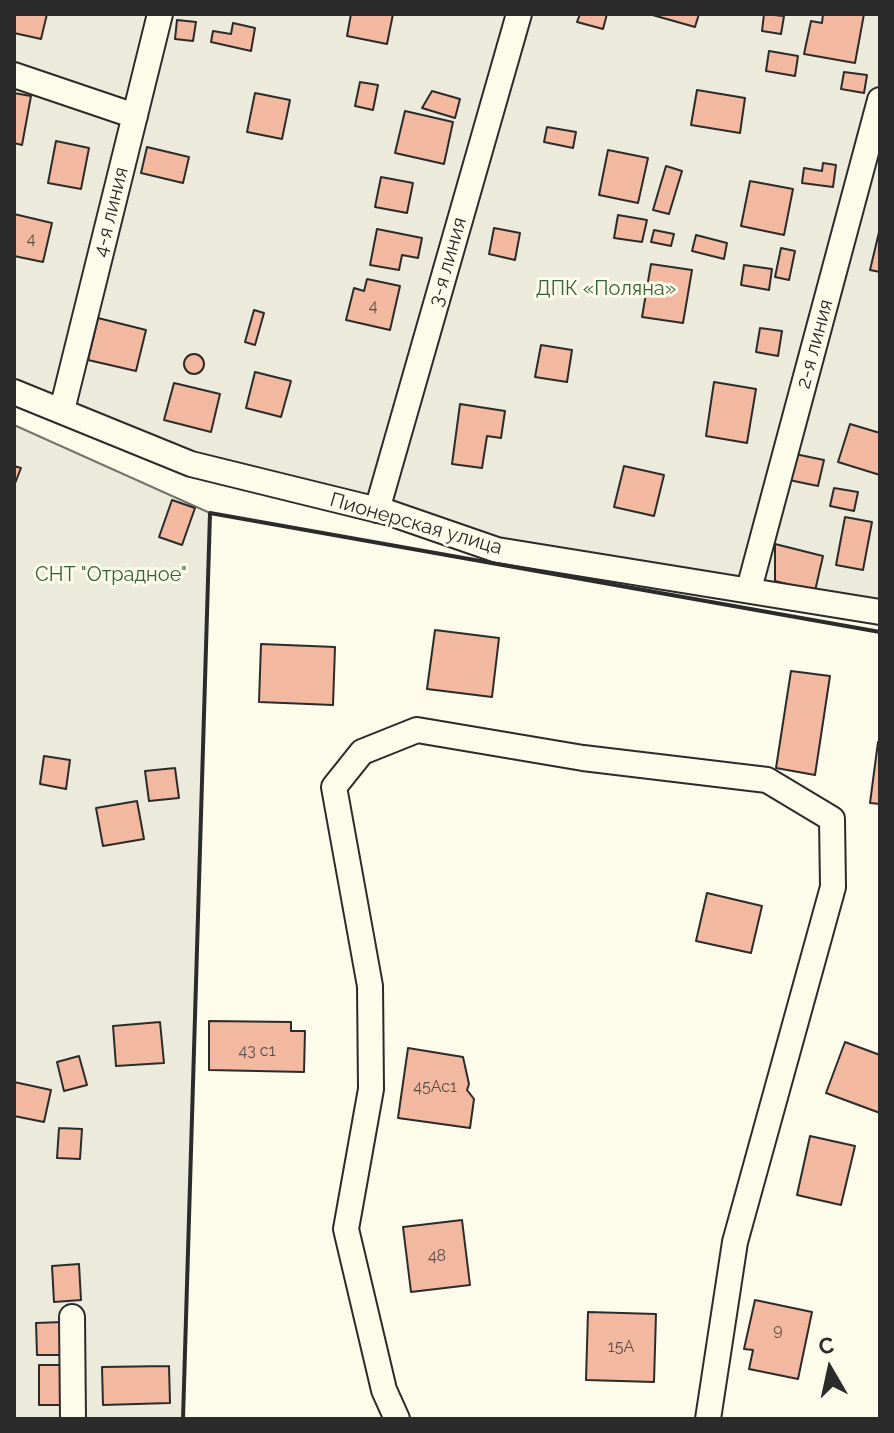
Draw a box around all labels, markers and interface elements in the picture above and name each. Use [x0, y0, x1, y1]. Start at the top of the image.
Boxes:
street label: 4-я линия [88, 165, 134, 259]
street label: 3-я линия [424, 215, 472, 309]
house number: 4 [27, 229, 35, 249]
park label: ДПК «Поляна» [536, 277, 676, 301]
house number: 4 [369, 296, 377, 316]
street label: 2-я линия [792, 297, 838, 391]
street label: Пионерская улица [327, 488, 505, 560]
park label: СНТ "Отрадное" [35, 563, 187, 587]
house number: 43 с1 [239, 1041, 275, 1061]
house number: 45Ас1 [413, 1077, 457, 1097]
house number: 48 [428, 1246, 446, 1266]
house number: 9 [773, 1320, 783, 1340]
north arrow [790, 1329, 870, 1409]
text: С [817, 1331, 836, 1359]
house number: 15А [608, 1337, 634, 1357]

